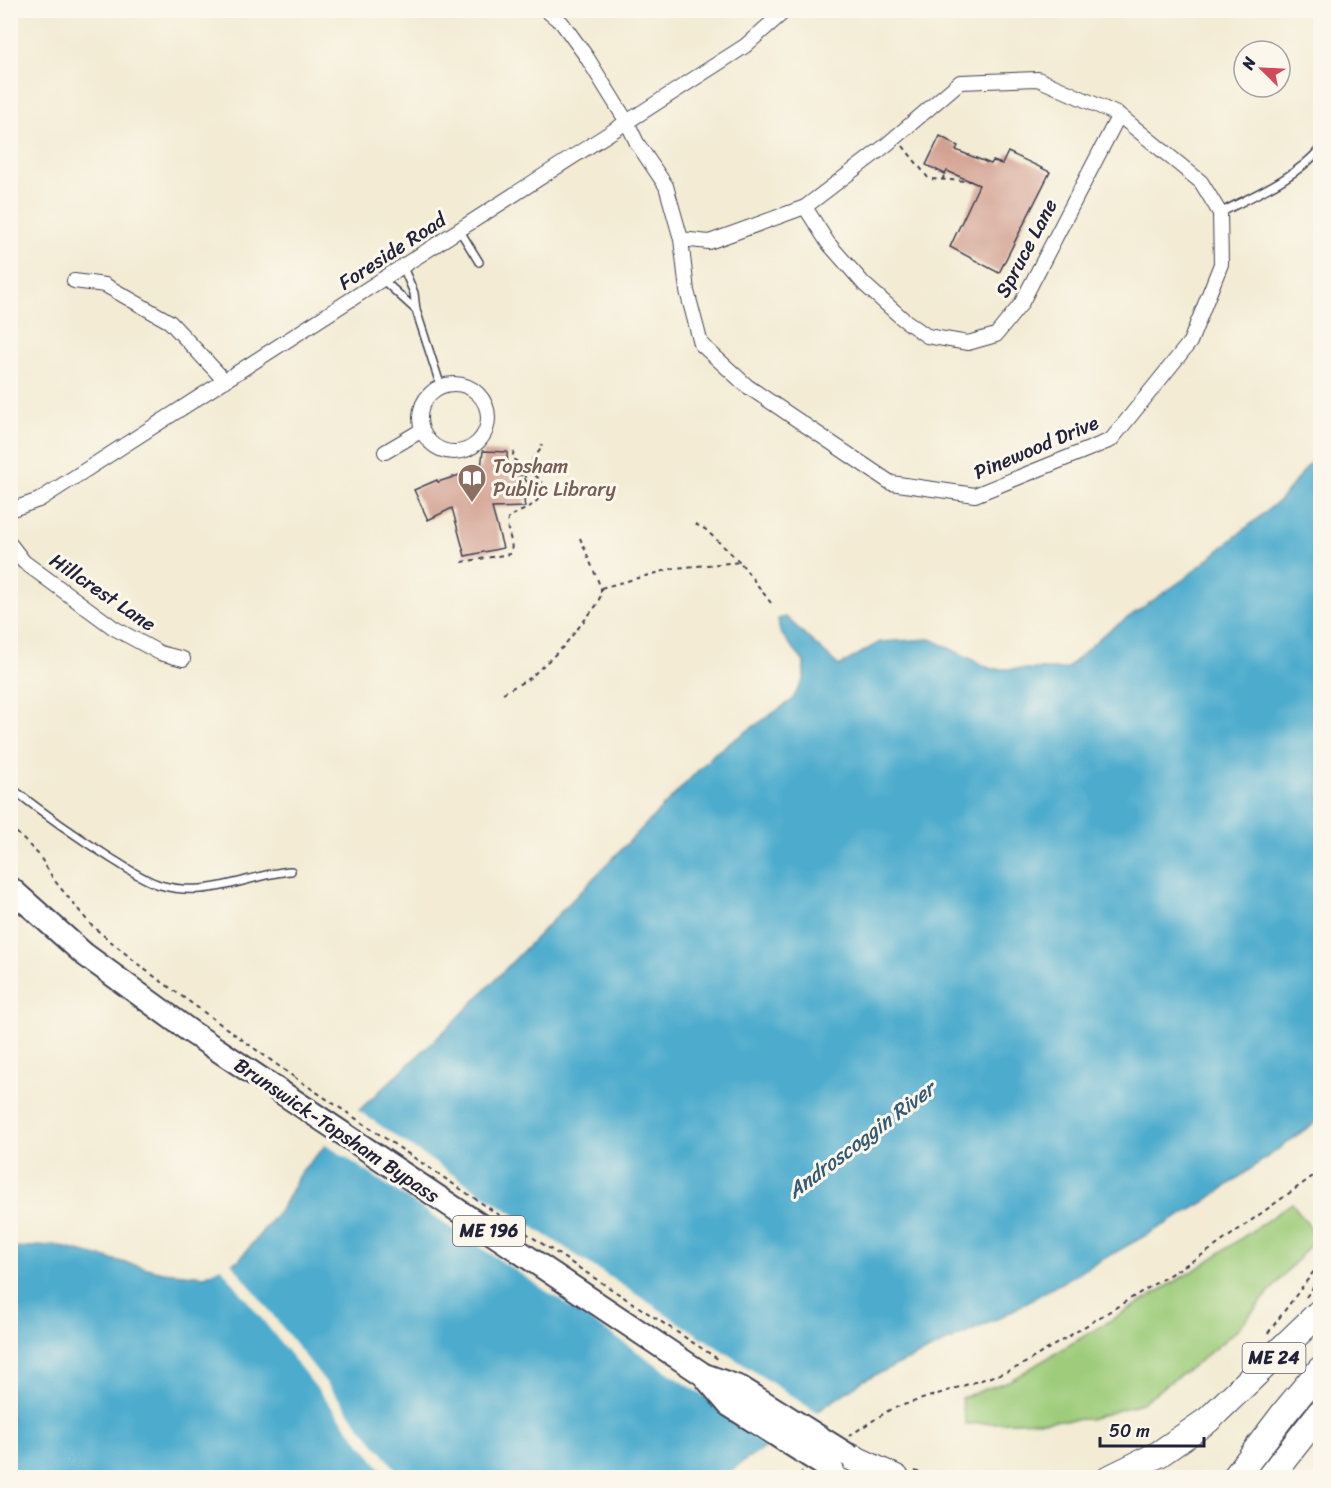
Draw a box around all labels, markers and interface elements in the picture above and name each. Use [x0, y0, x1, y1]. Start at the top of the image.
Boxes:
north arrow [1232, 39, 1292, 99]
text: N [1233, 51, 1265, 75]
street label: Spruce Lane [986, 192, 1067, 304]
street label: Foreside Road [331, 202, 455, 300]
street label: Pinewood Drive [968, 405, 1105, 490]
place label: Topsham Public Library [493, 449, 616, 507]
library icon: Topsham Public Library [456, 462, 488, 504]
street label: Hillcrest Lane [42, 544, 163, 641]
street label: Brunswick-Topsham Bypass [227, 1048, 447, 1213]
water label: Androscoggin River [778, 1069, 947, 1209]
road number: ME 196 [453, 1216, 525, 1246]
road number: ME 24 [1242, 1343, 1306, 1373]
scale bar [1100, 1410, 1204, 1448]
text: 50 m [1109, 1415, 1150, 1447]

